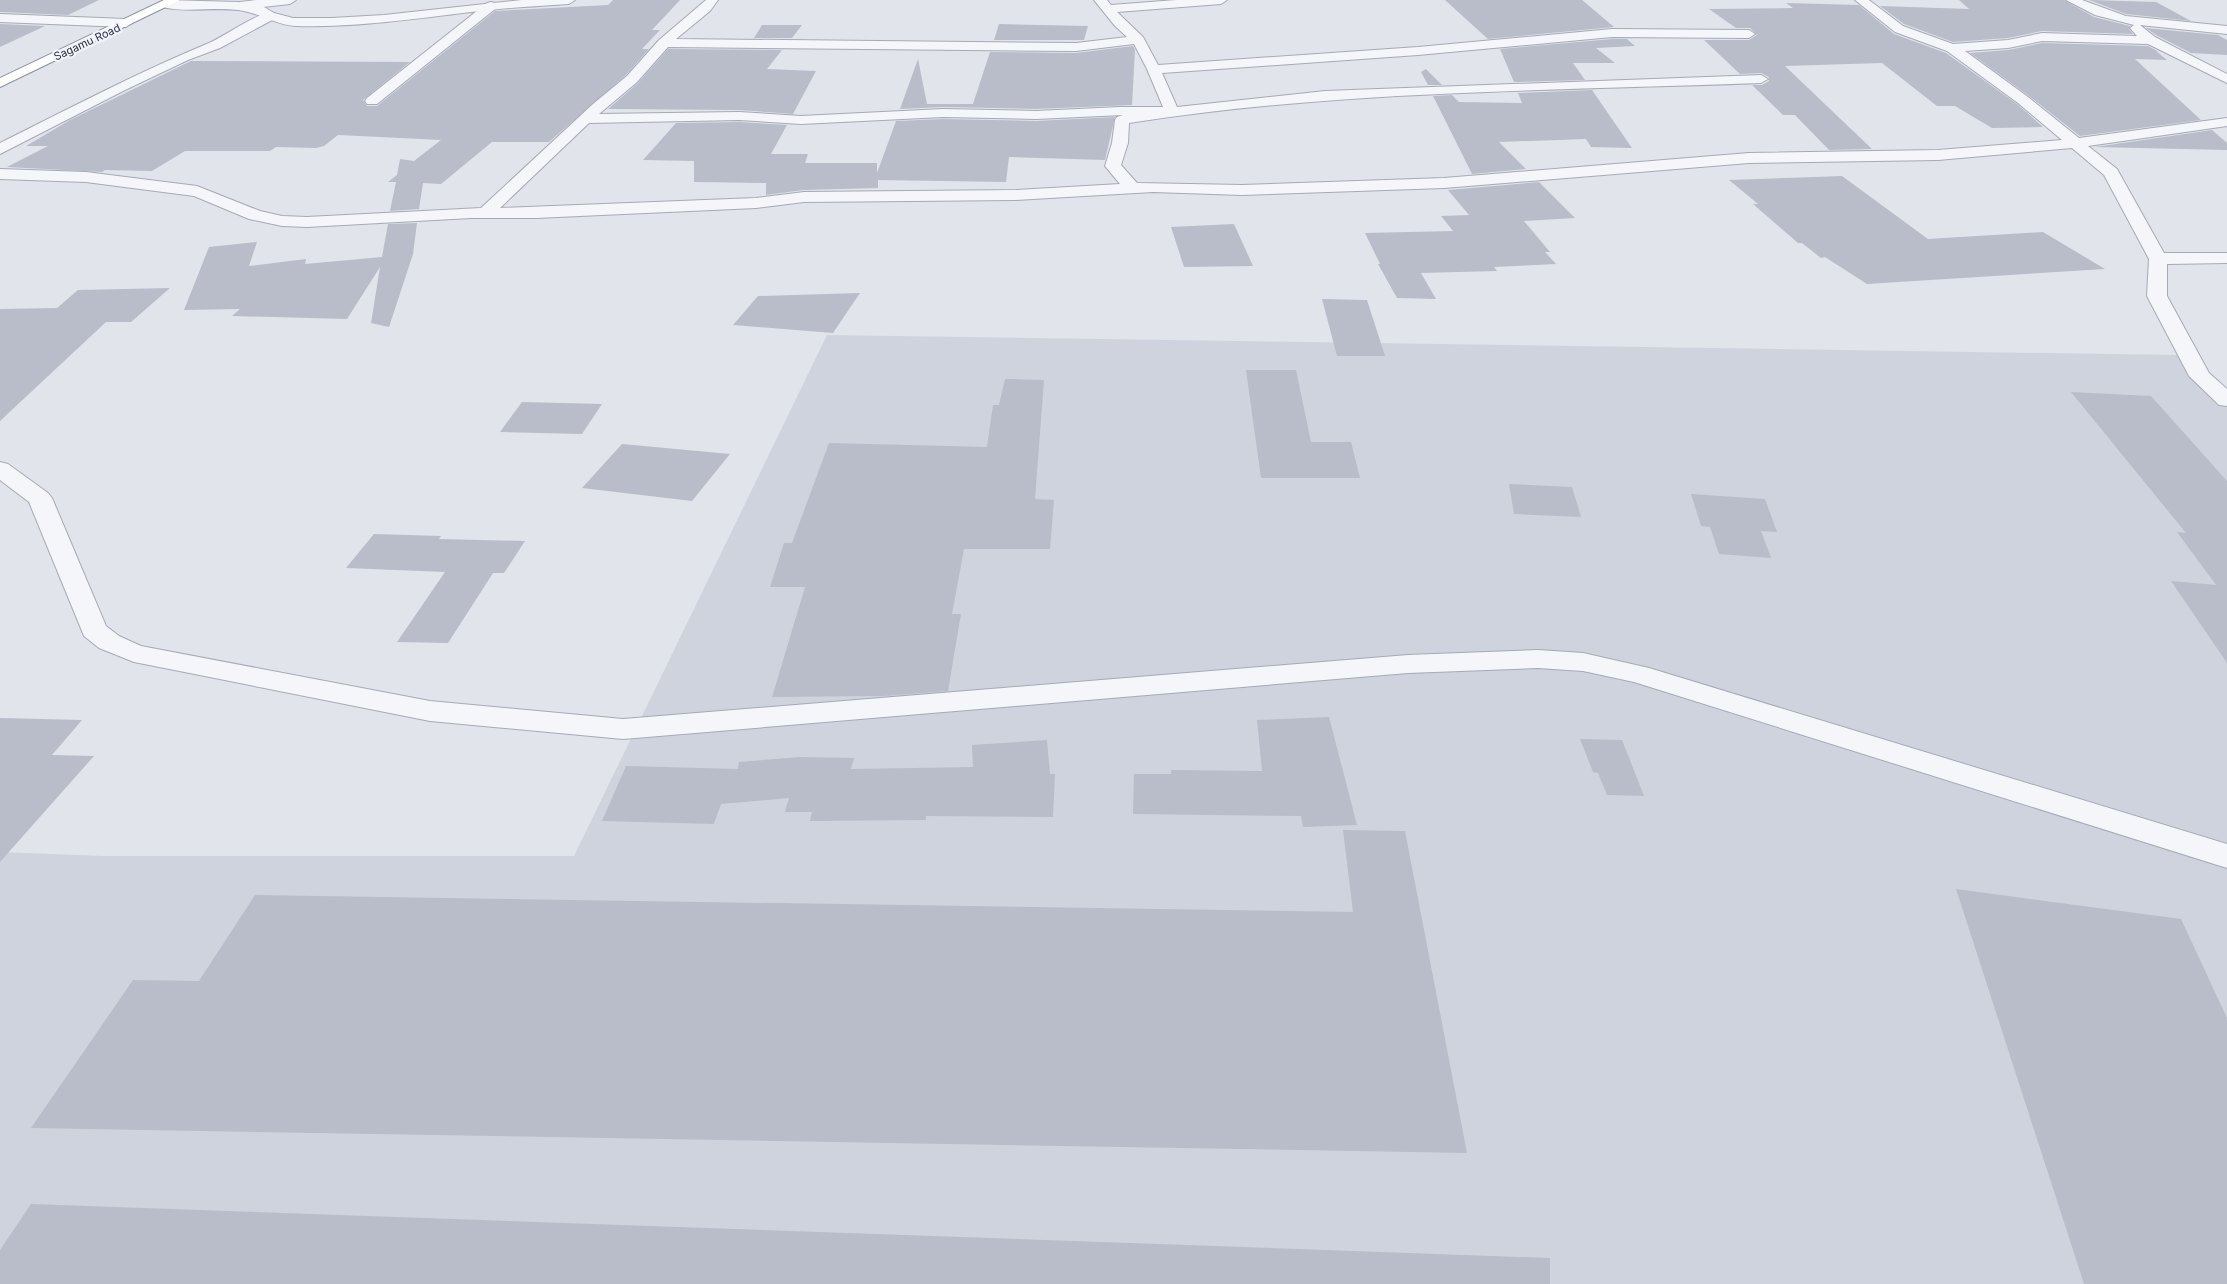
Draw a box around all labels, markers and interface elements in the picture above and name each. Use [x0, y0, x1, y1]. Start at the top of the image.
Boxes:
street label: Sagamu Road [51, 20, 123, 64]

